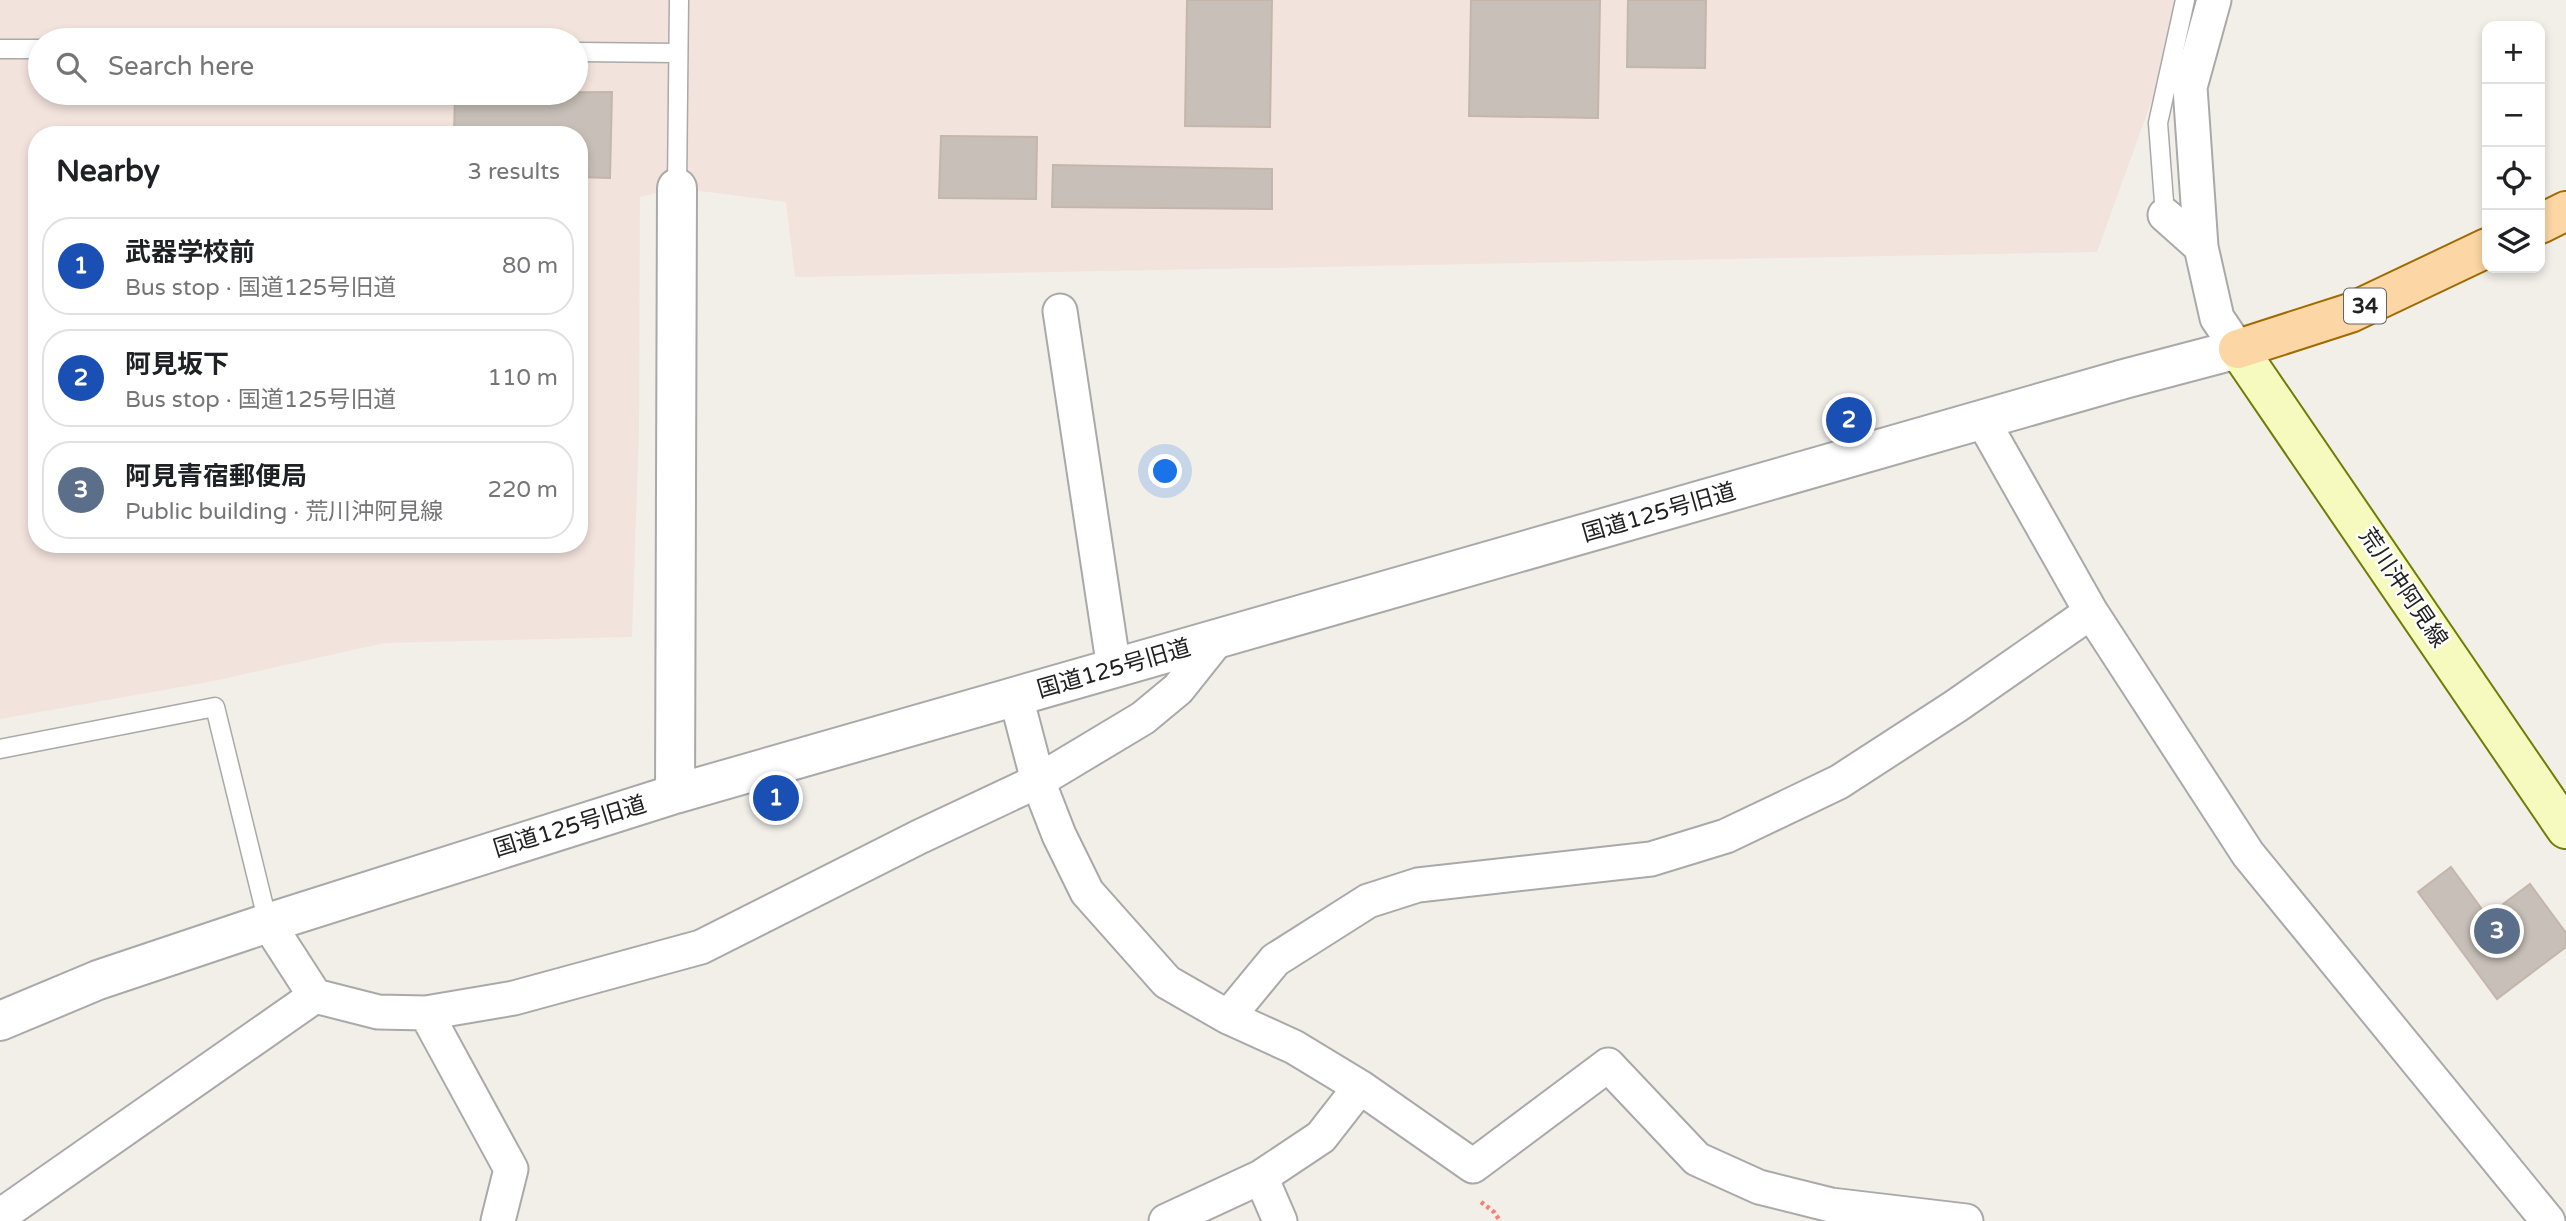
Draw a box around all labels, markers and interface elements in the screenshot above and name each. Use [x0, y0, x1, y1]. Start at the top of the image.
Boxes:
map controls [2482, 21, 2545, 273]
button: + [2482, 21, 2545, 84]
search box [28, 28, 588, 105]
icon: search [52, 48, 90, 86]
text: Search here [108, 51, 254, 82]
button: − [2482, 84, 2545, 147]
button: locate [2482, 147, 2545, 210]
text: Nearby [56, 153, 160, 190]
text: 3 results [467, 158, 560, 186]
button: layers [2482, 210, 2545, 273]
text: 武器学校前 [125, 237, 255, 268]
text: 1 [74, 252, 88, 280]
text: 80 m [502, 252, 558, 280]
text: Bus stop · 国道125号旧道 [125, 274, 396, 302]
road number: 34 [2344, 288, 2386, 324]
text: 阿見坂下 [125, 349, 229, 380]
text: 2 [74, 364, 88, 392]
text: 110 m [488, 364, 558, 392]
text: Bus stop · 国道125号旧道 [125, 386, 396, 414]
pin: 2 [1826, 394, 1872, 446]
your location [1148, 454, 1182, 488]
text: 阿見青宿郵便局 [125, 461, 307, 492]
text: 3 [74, 476, 88, 504]
text: 220 m [488, 476, 558, 504]
street label: 国道125号旧道 [1579, 478, 1739, 548]
text: Public building · 荒川沖阿見線 [125, 498, 443, 526]
street label: 荒川沖阿見線 [2353, 523, 2453, 653]
street label: 国道125号旧道 [1034, 634, 1194, 704]
pin: 1 [753, 772, 799, 824]
street label: 国道125号旧道 [490, 790, 650, 864]
pin: 3 [2474, 905, 2520, 957]

